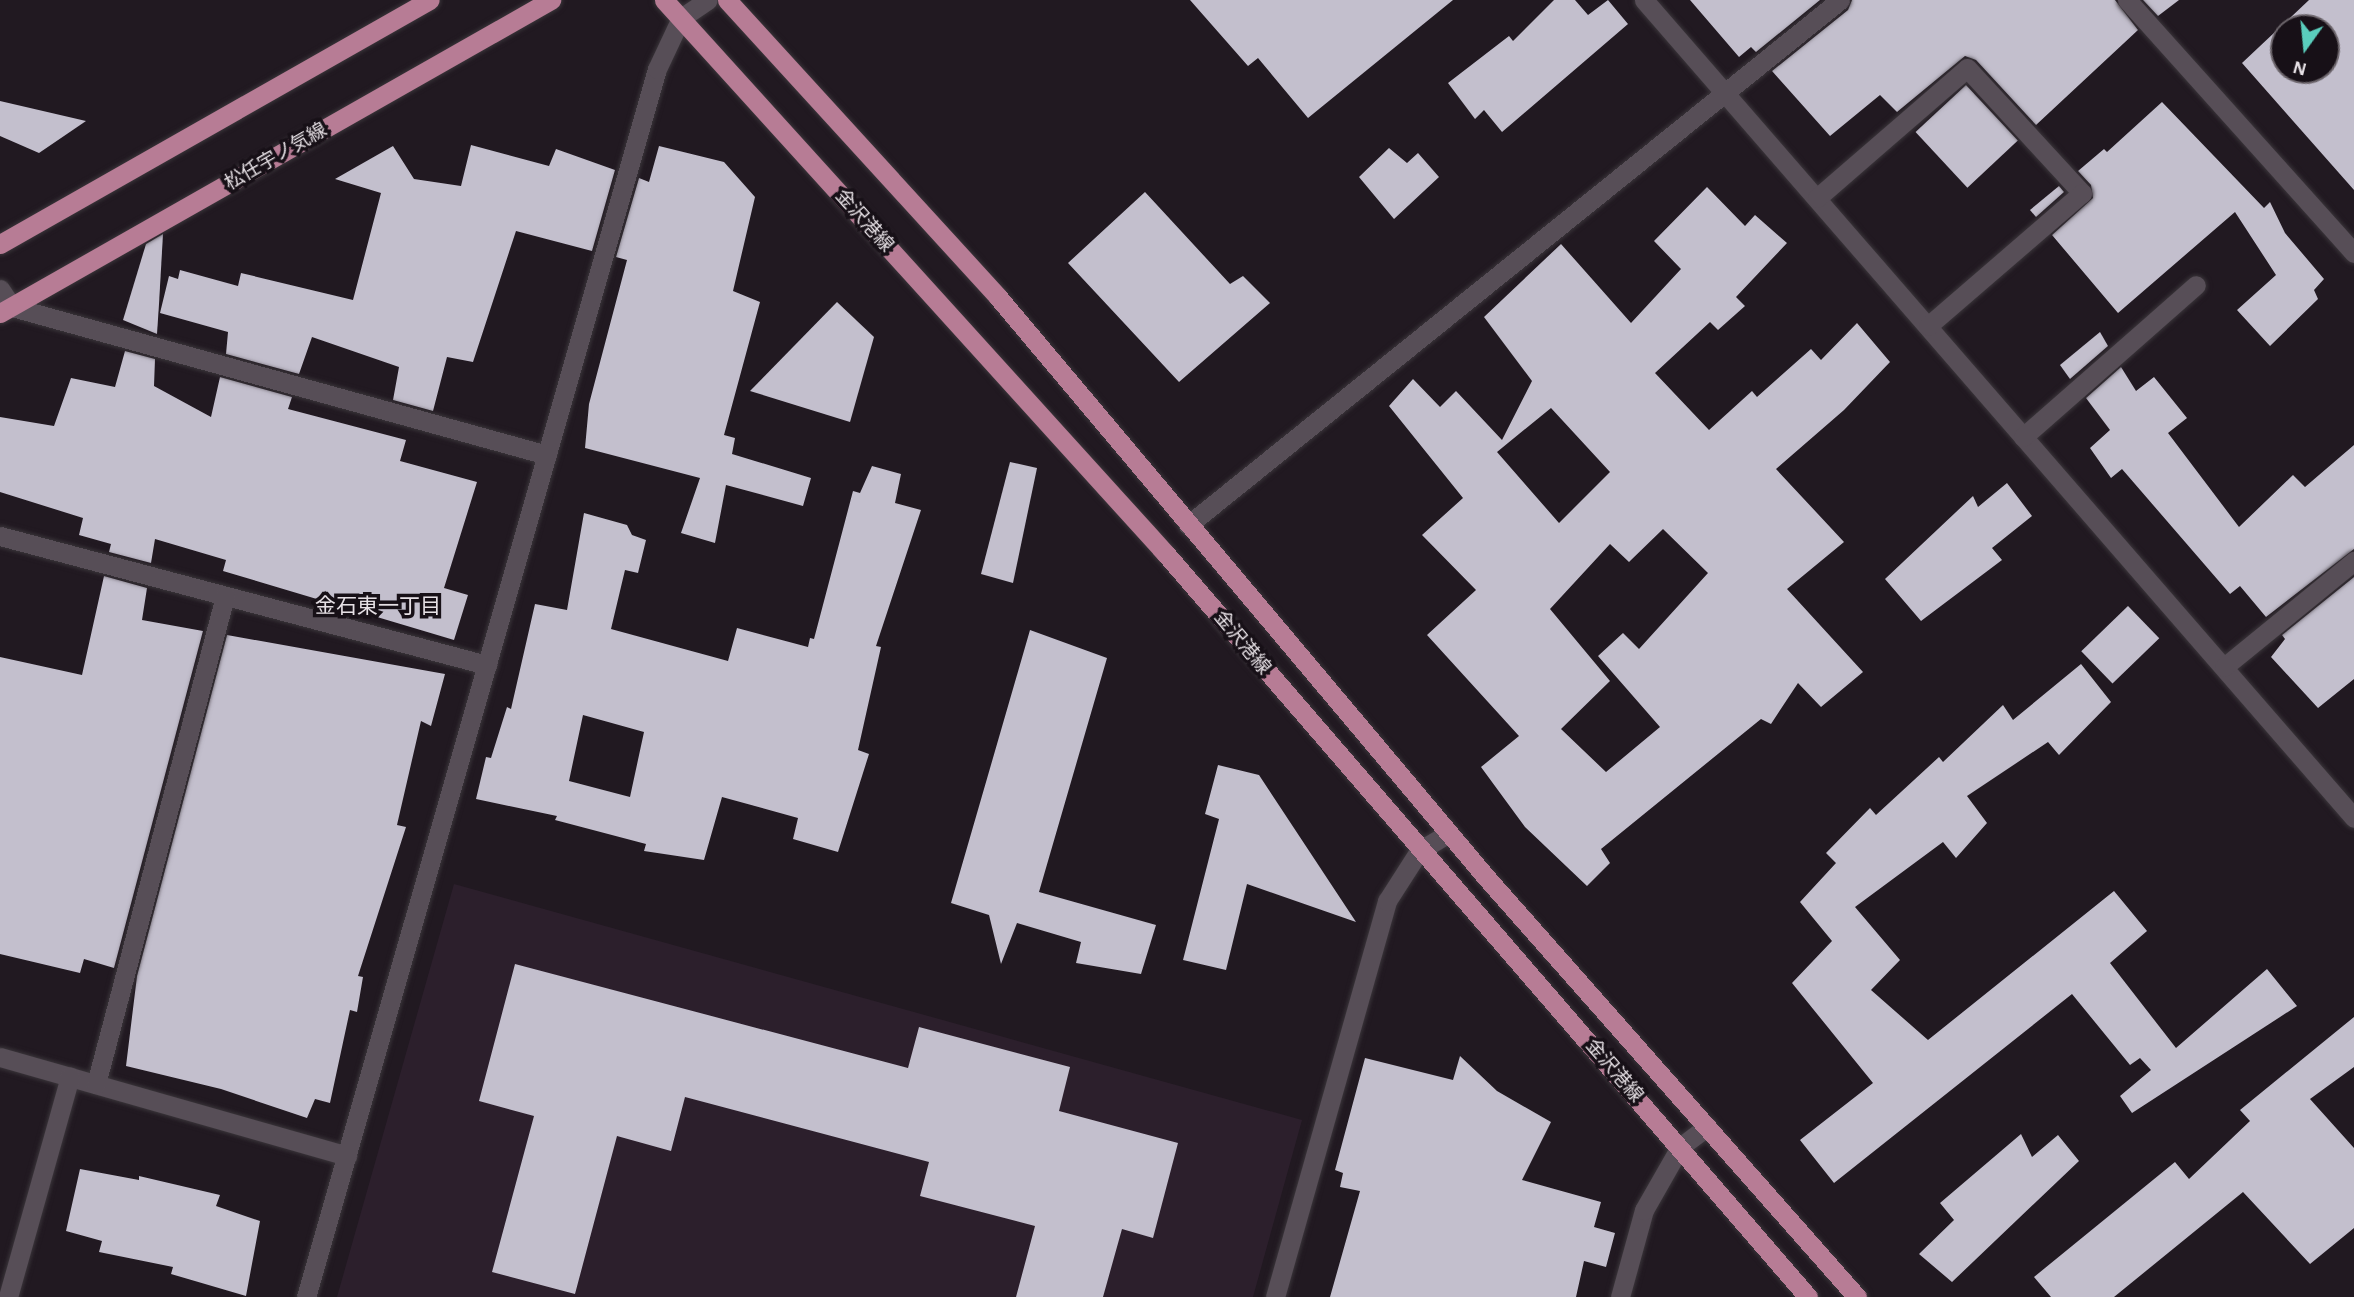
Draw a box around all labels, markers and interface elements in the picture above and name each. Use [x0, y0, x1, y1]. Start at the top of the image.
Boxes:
north arrow [2270, 14, 2340, 84]
text: N [2291, 57, 2309, 79]
street label: 松任宇ノ気線 [221, 119, 331, 195]
street label: 金沢港線 [830, 185, 898, 257]
district label: 金石東一丁目 [315, 594, 441, 620]
street label: 金沢港線 [1209, 607, 1275, 679]
street label: 金沢港線 [1580, 1035, 1648, 1107]

